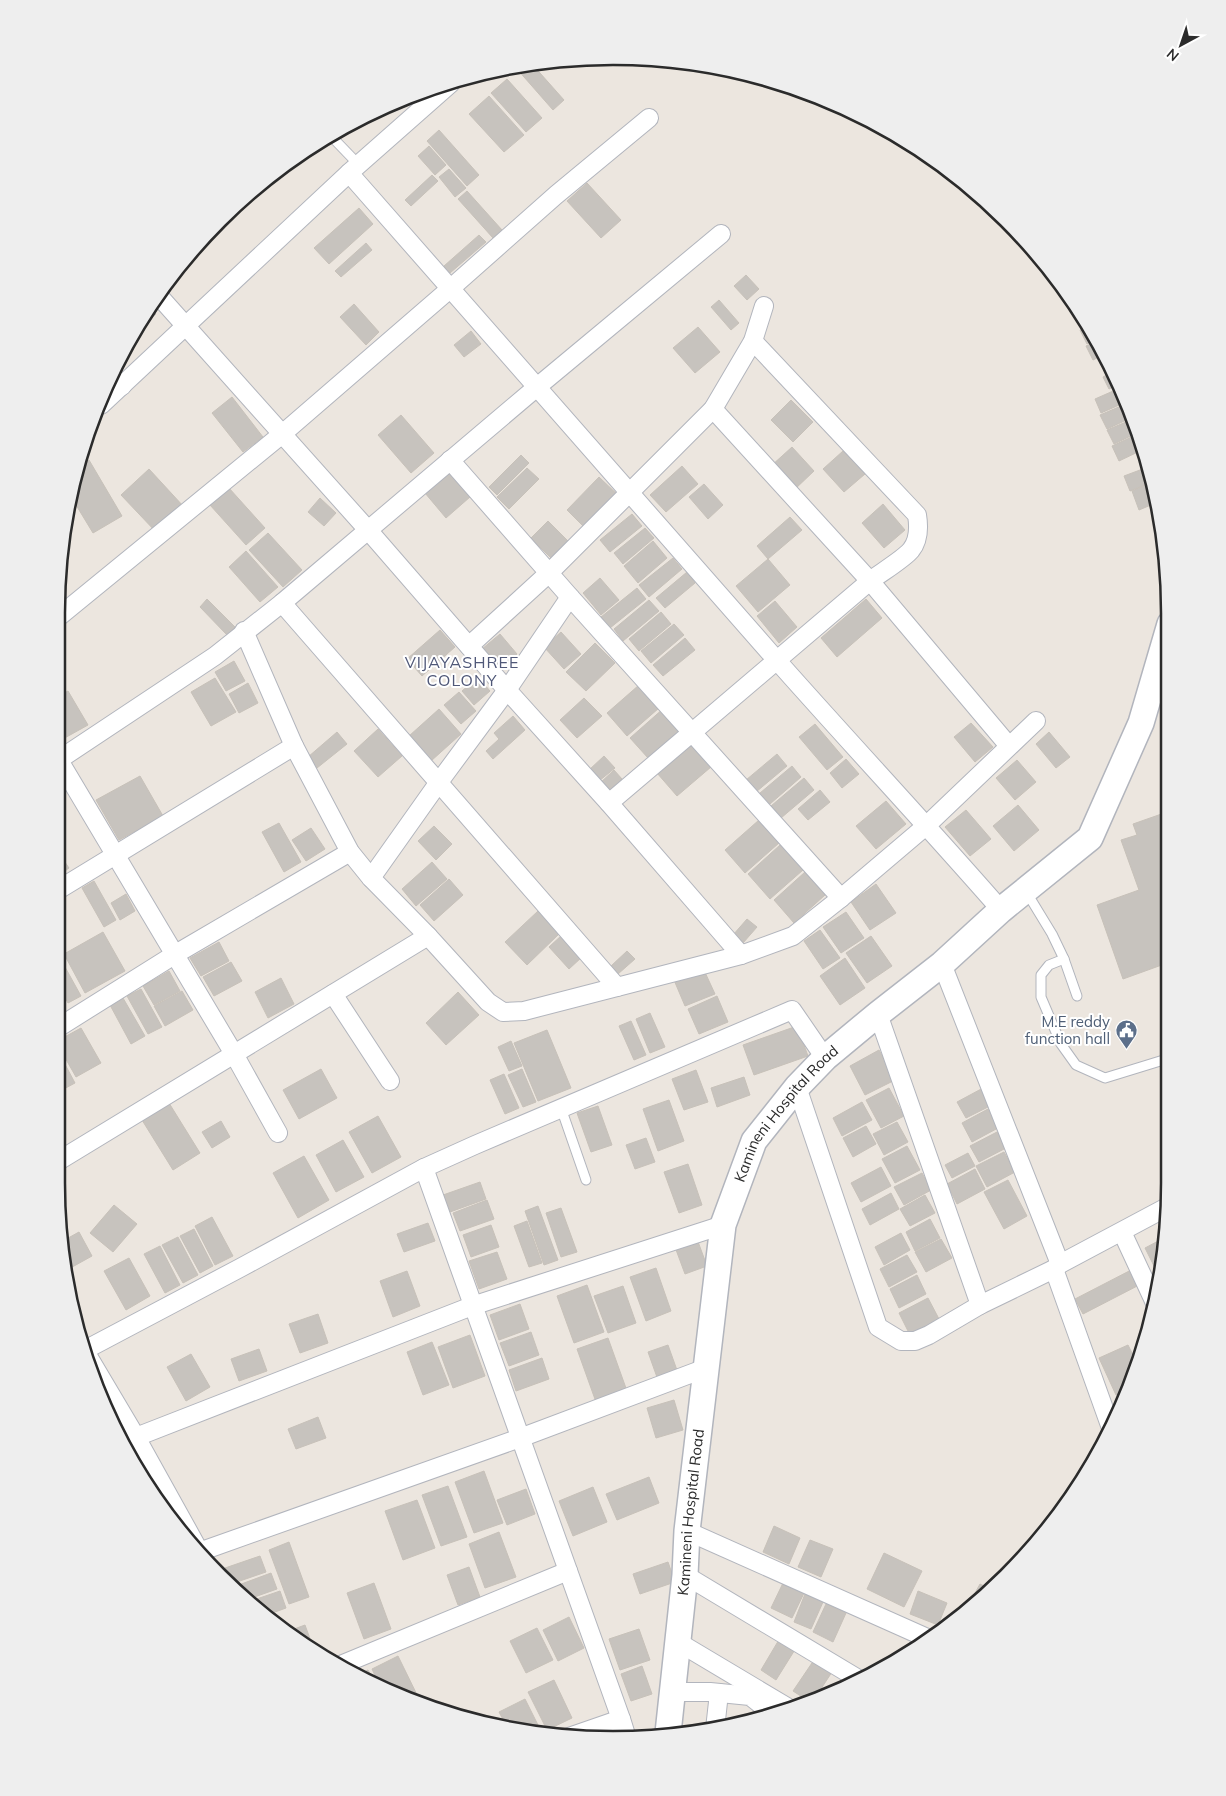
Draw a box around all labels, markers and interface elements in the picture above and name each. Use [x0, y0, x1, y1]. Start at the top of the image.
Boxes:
north arrow [1156, 20, 1206, 70]
text: N [1163, 45, 1182, 65]
district label: VIJAYASHREE COLONY [405, 652, 519, 690]
place label: M.E reddy function hall [1025, 1012, 1110, 1048]
public building icon: M.E reddy function hall [1114, 1019, 1138, 1050]
street label: Kamineni Hospital Road [730, 1041, 842, 1185]
street label: Kamineni Hospital Road [673, 1428, 708, 1596]

